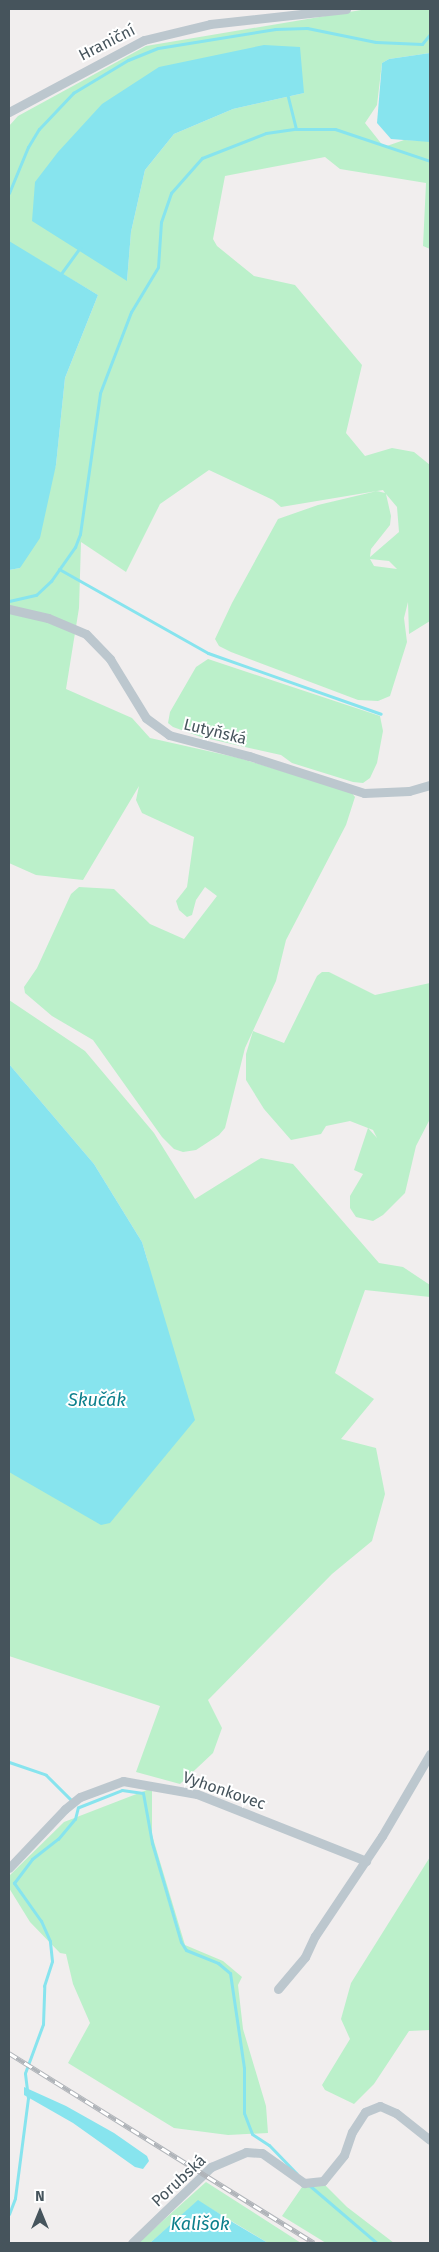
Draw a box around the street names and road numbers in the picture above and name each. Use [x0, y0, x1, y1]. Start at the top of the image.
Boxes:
street label: Hraniční [76, 21, 138, 65]
street label: Lutyňská [182, 715, 248, 749]
street label: Vyhonkovec [180, 1768, 268, 1814]
street label: Porubská [148, 2151, 210, 2211]

